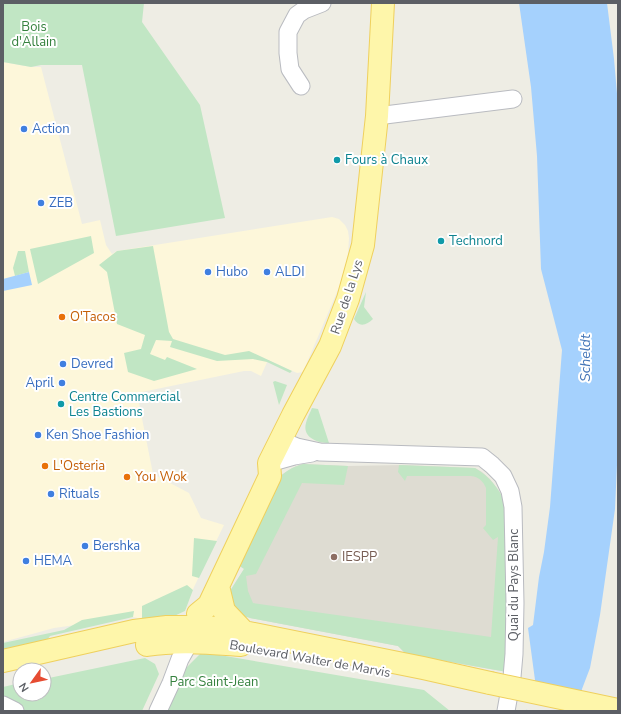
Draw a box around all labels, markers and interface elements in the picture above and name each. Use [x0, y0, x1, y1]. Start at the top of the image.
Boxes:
park label: Bois d'Allain [12, 18, 56, 51]
place label: Action [32, 120, 70, 138]
marker: Action [19, 124, 29, 134]
place label: Fours à Chaux [345, 151, 428, 169]
marker: Fours à Chaux [332, 155, 342, 165]
place label: ZEB [49, 194, 73, 212]
marker: ZEB [36, 198, 46, 208]
place label: Technord [449, 232, 503, 250]
marker: Technord [436, 236, 446, 246]
street label: Rue de la Lys [326, 257, 368, 337]
place label: Hubo [216, 263, 248, 281]
place label: ALDI [275, 263, 305, 281]
marker: Hubo [203, 267, 213, 277]
marker: ALDI [262, 267, 272, 277]
place label: O'Tacos [70, 308, 116, 326]
marker: O'Tacos [57, 312, 67, 322]
water label: Scheldt [576, 333, 595, 382]
place label: Devred [71, 355, 113, 373]
marker: Devred [58, 359, 68, 369]
place label: April [25, 374, 54, 392]
marker: April [57, 378, 67, 388]
place label: Centre Commercial Les Bastions [69, 388, 180, 421]
marker: Centre Commercial Les Bastions [56, 399, 66, 409]
place label: Ken Shoe Fashion [46, 426, 150, 444]
marker: Ken Shoe Fashion [33, 430, 43, 440]
place label: L'Osteria [53, 457, 105, 475]
marker: L'Osteria [40, 461, 50, 471]
place label: You Wok [134, 468, 187, 486]
marker: You Wok [122, 472, 132, 482]
place label: Rituals [59, 485, 99, 503]
marker: Rituals [46, 489, 56, 499]
street label: Quai du Pays Blanc [505, 529, 523, 641]
place label: Bershka [93, 537, 140, 555]
marker: Bershka [80, 541, 90, 551]
place label: IESPP [342, 548, 377, 566]
place label: HEMA [34, 552, 73, 570]
marker: IESPP [329, 552, 339, 562]
marker: HEMA [21, 556, 31, 566]
street label: Boulevard Walter de Marvis [228, 636, 392, 682]
north arrow [12, 662, 52, 702]
park label: Parc Saint-Jean [169, 673, 259, 691]
text: N [16, 680, 33, 695]

